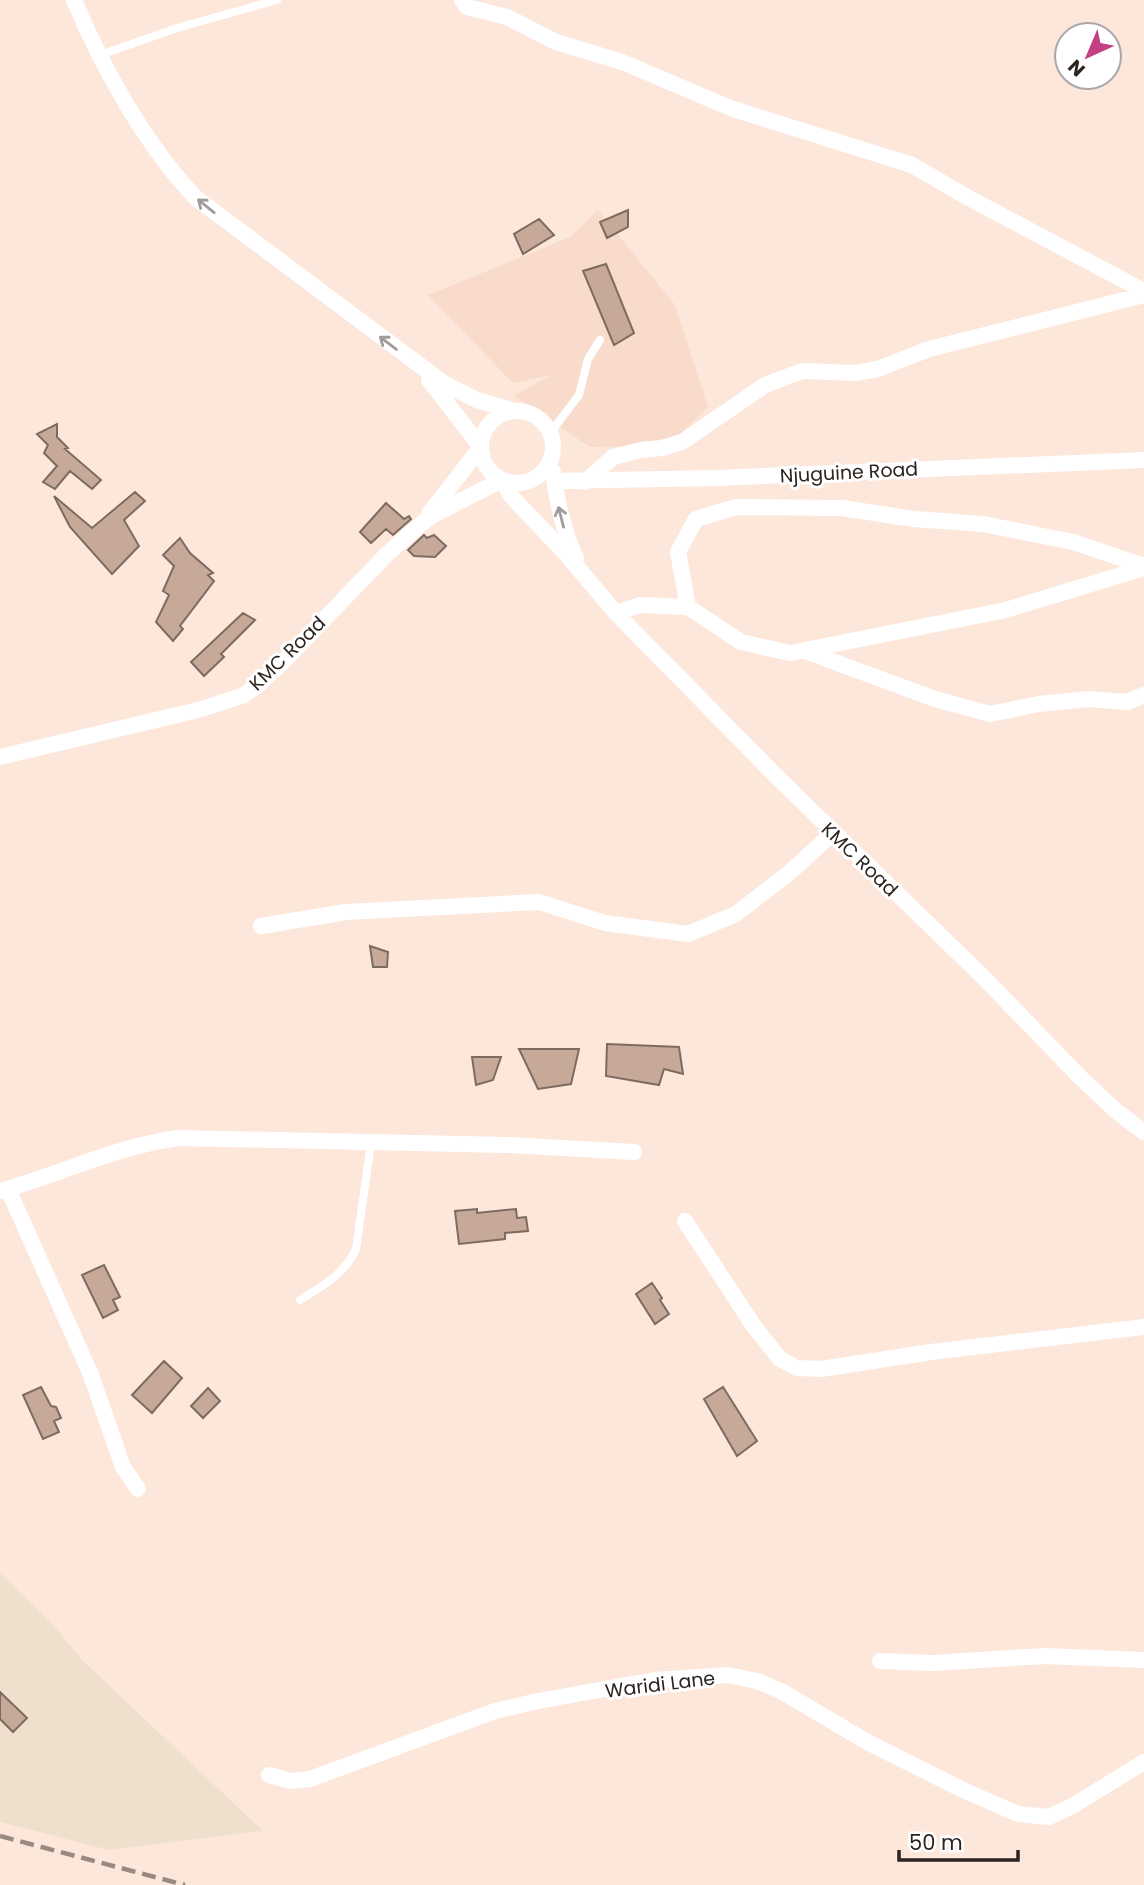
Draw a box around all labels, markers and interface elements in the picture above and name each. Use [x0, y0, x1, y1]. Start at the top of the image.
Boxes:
north arrow [1053, 21, 1123, 91]
text: N [1062, 53, 1091, 83]
one-way arrow [198, 199, 216, 214]
one-way arrow [379, 336, 398, 350]
street label: Njuguine Road [779, 455, 919, 490]
one-way arrow [554, 506, 567, 529]
street label: KMC Road [243, 610, 332, 697]
street label: KMC Road [815, 816, 904, 903]
street label: Waridi Lane [603, 1664, 717, 1705]
scale bar [899, 1818, 1018, 1862]
text: 50 m [909, 1828, 963, 1857]

